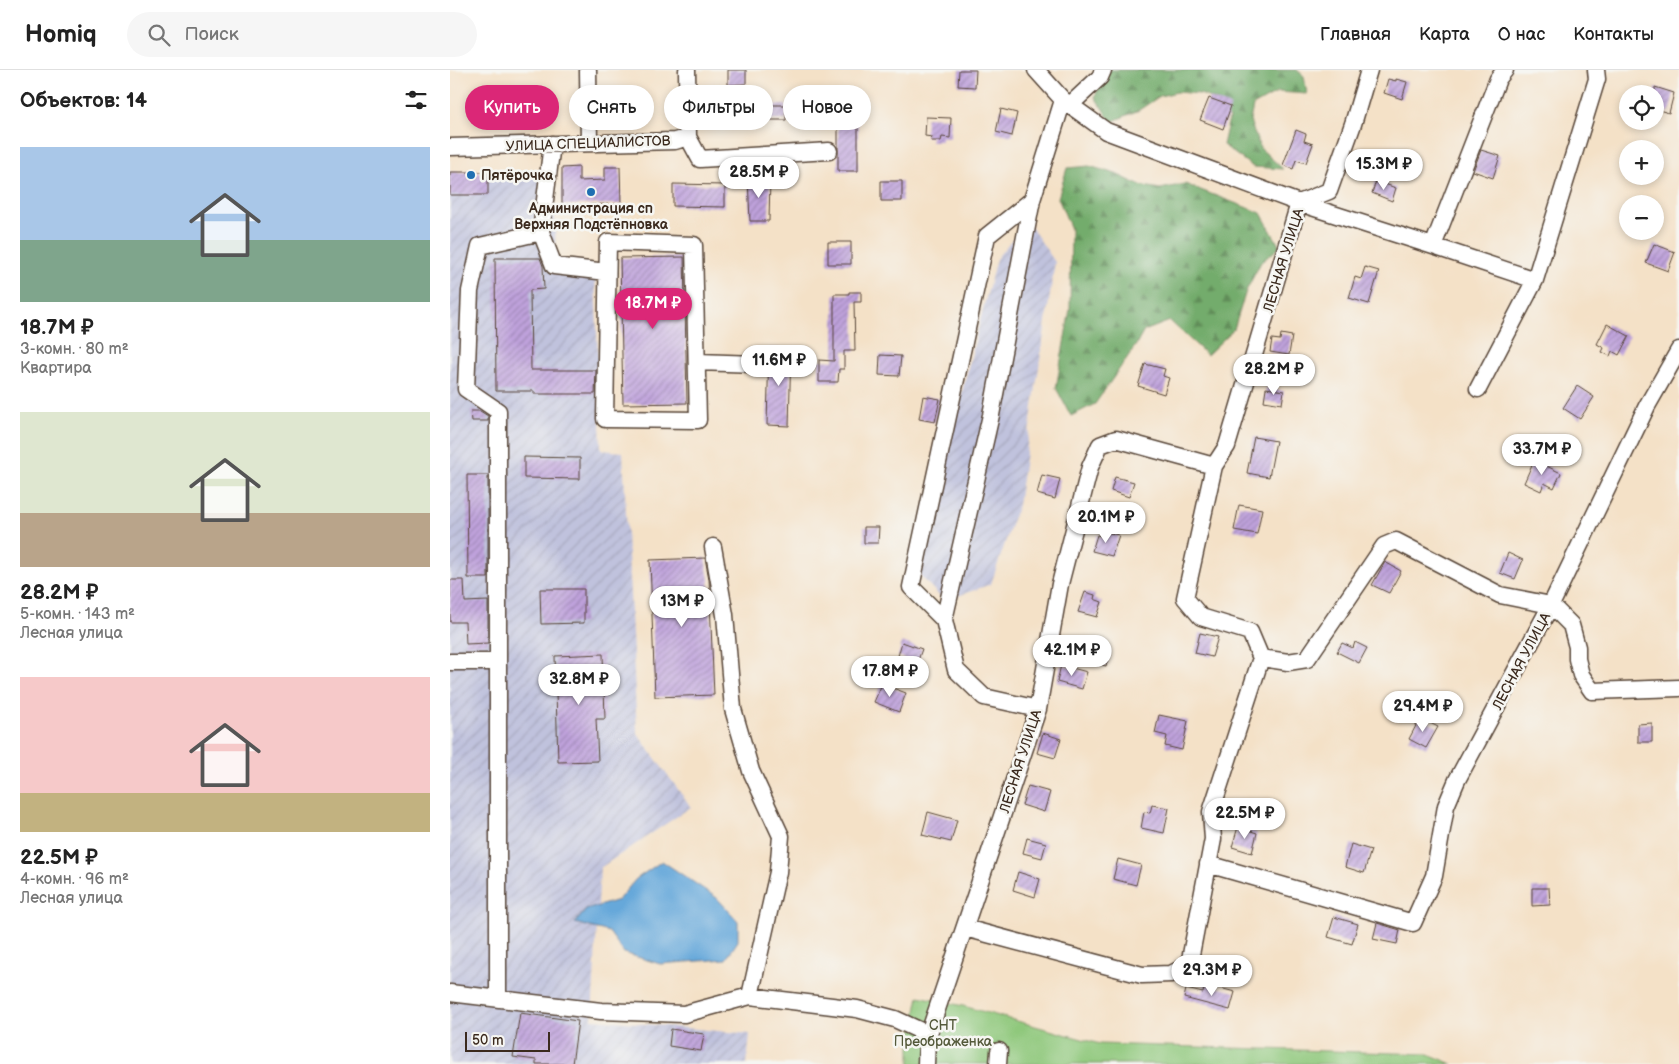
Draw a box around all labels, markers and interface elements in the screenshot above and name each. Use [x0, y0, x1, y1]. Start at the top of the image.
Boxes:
search box [127, 12, 477, 57]
text: Homiq [25, 20, 97, 49]
icon: search [145, 21, 173, 49]
text: Поиск [185, 23, 239, 46]
text: Главная [1320, 24, 1391, 45]
text: Карта [1419, 24, 1470, 45]
text: О нас [1498, 24, 1545, 45]
text: Контакты [1573, 24, 1654, 45]
chip: Купить [465, 85, 559, 130]
chip: Снять [569, 85, 654, 130]
chip: Фильтры [664, 85, 773, 130]
chip: Новое [783, 85, 871, 130]
map controls [1619, 85, 1664, 240]
button: locate [1619, 85, 1664, 130]
icon: filters [402, 86, 430, 114]
text: Объектов: 14 [20, 88, 147, 113]
street label: УЛИЦА СПЕЦИАЛИСТОВ [505, 132, 671, 155]
button: + [1619, 140, 1664, 185]
pin: 15.3M ₽ [1338, 148, 1430, 191]
text: 15.3M ₽ [1356, 155, 1412, 174]
pin: 28.5M ₽ [713, 156, 805, 199]
text: 28.5M ₽ [729, 163, 789, 182]
place label: Пятёрочка [481, 167, 554, 184]
marker: Пятёрочка [465, 169, 477, 181]
icon: home [180, 180, 270, 270]
marker: Администрация сп Верхняя Подстёпновка [585, 186, 597, 198]
button: − [1619, 195, 1664, 240]
place label: Администрация сп Верхняя Подстёпновка [514, 200, 669, 233]
street label: ЛЕСНАЯ УЛИЦА [1259, 206, 1307, 315]
pin: 18.7M ₽ [607, 288, 699, 330]
text: 18.7M ₽ [625, 294, 681, 313]
text: 18.7M ₽ [20, 315, 94, 340]
text: 3-комн. · 80 m² [20, 340, 129, 359]
pin: 11.6M ₽ [733, 344, 825, 387]
text: 11.6M ₽ [752, 351, 806, 370]
pin: 28.2M ₽ [1228, 354, 1320, 396]
text: Квартира [20, 359, 92, 378]
text: 28.2M ₽ [1244, 360, 1304, 379]
pin: 33.7M ₽ [1496, 434, 1588, 476]
text: 33.7M ₽ [1513, 440, 1571, 459]
icon: home [180, 445, 270, 535]
pin: 20.1M ₽ [1060, 502, 1152, 544]
text: 20.1M ₽ [1078, 508, 1134, 527]
text: 28.2M ₽ [20, 580, 98, 605]
pin: 13M ₽ [647, 586, 717, 628]
text: 13M ₽ [660, 592, 704, 611]
text: 5-комн. · 143 m² [20, 605, 135, 624]
street label: ЛЕСНАЯ УЛИЦА [1488, 609, 1554, 714]
text: Лесная улица [20, 624, 123, 643]
pin: 42.1M ₽ [1026, 634, 1118, 677]
text: 42.1M ₽ [1044, 641, 1100, 660]
pin: 17.8M ₽ [844, 656, 936, 698]
text: 17.8M ₽ [862, 662, 918, 681]
pin: 32.8M ₽ [533, 664, 625, 706]
text: 32.8M ₽ [549, 670, 609, 689]
pin: 29.4M ₽ [1377, 690, 1469, 733]
text: 29.4M ₽ [1393, 697, 1453, 716]
street label: ЛЕСНАЯ УЛИЦА [995, 707, 1045, 816]
icon: home [180, 710, 270, 800]
pin: 22.5M ₽ [1199, 798, 1291, 840]
text: 22.5M ₽ [1215, 804, 1275, 823]
text: 22.5M ₽ [20, 845, 98, 870]
text: 4-комн. · 96 m² [20, 870, 129, 889]
text: Лесная улица [20, 889, 123, 908]
pin: 29.3M ₽ [1166, 954, 1258, 997]
text: 29.3M ₽ [1182, 961, 1242, 980]
park label: СНТ Преображенка [894, 1017, 993, 1050]
scale bar [465, 1029, 550, 1052]
text: 50 m [472, 1032, 504, 1049]

